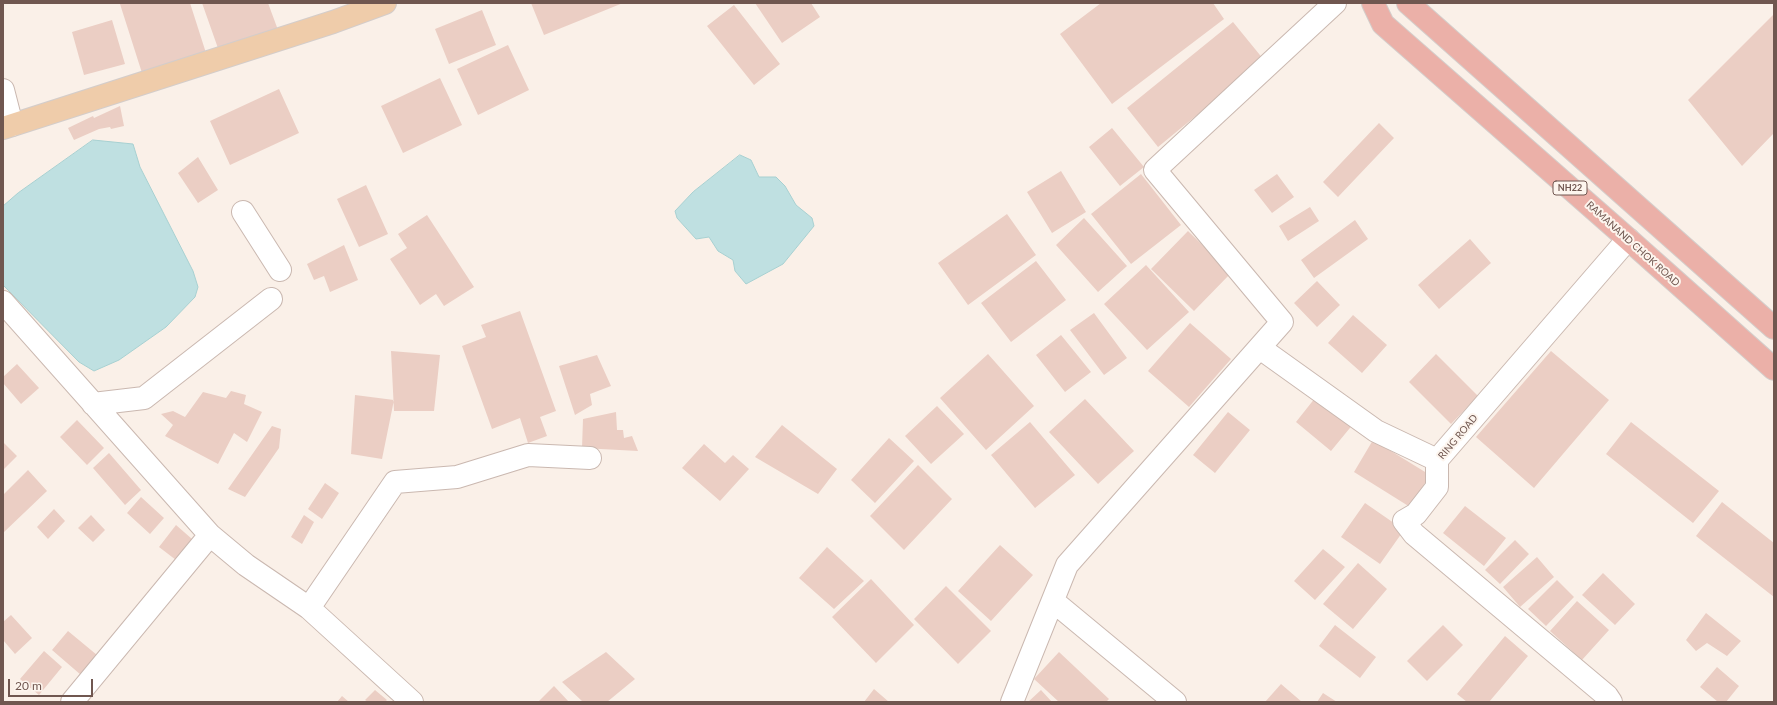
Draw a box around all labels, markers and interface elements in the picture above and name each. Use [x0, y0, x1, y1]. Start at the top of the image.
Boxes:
road number: NH22 [1553, 181, 1587, 195]
street label: RAMANAND CHOK ROAD [1584, 199, 1682, 289]
street label: RING ROAD [1436, 412, 1480, 462]
scale bar [10, 671, 95, 697]
text: 20 m [15, 678, 42, 693]

